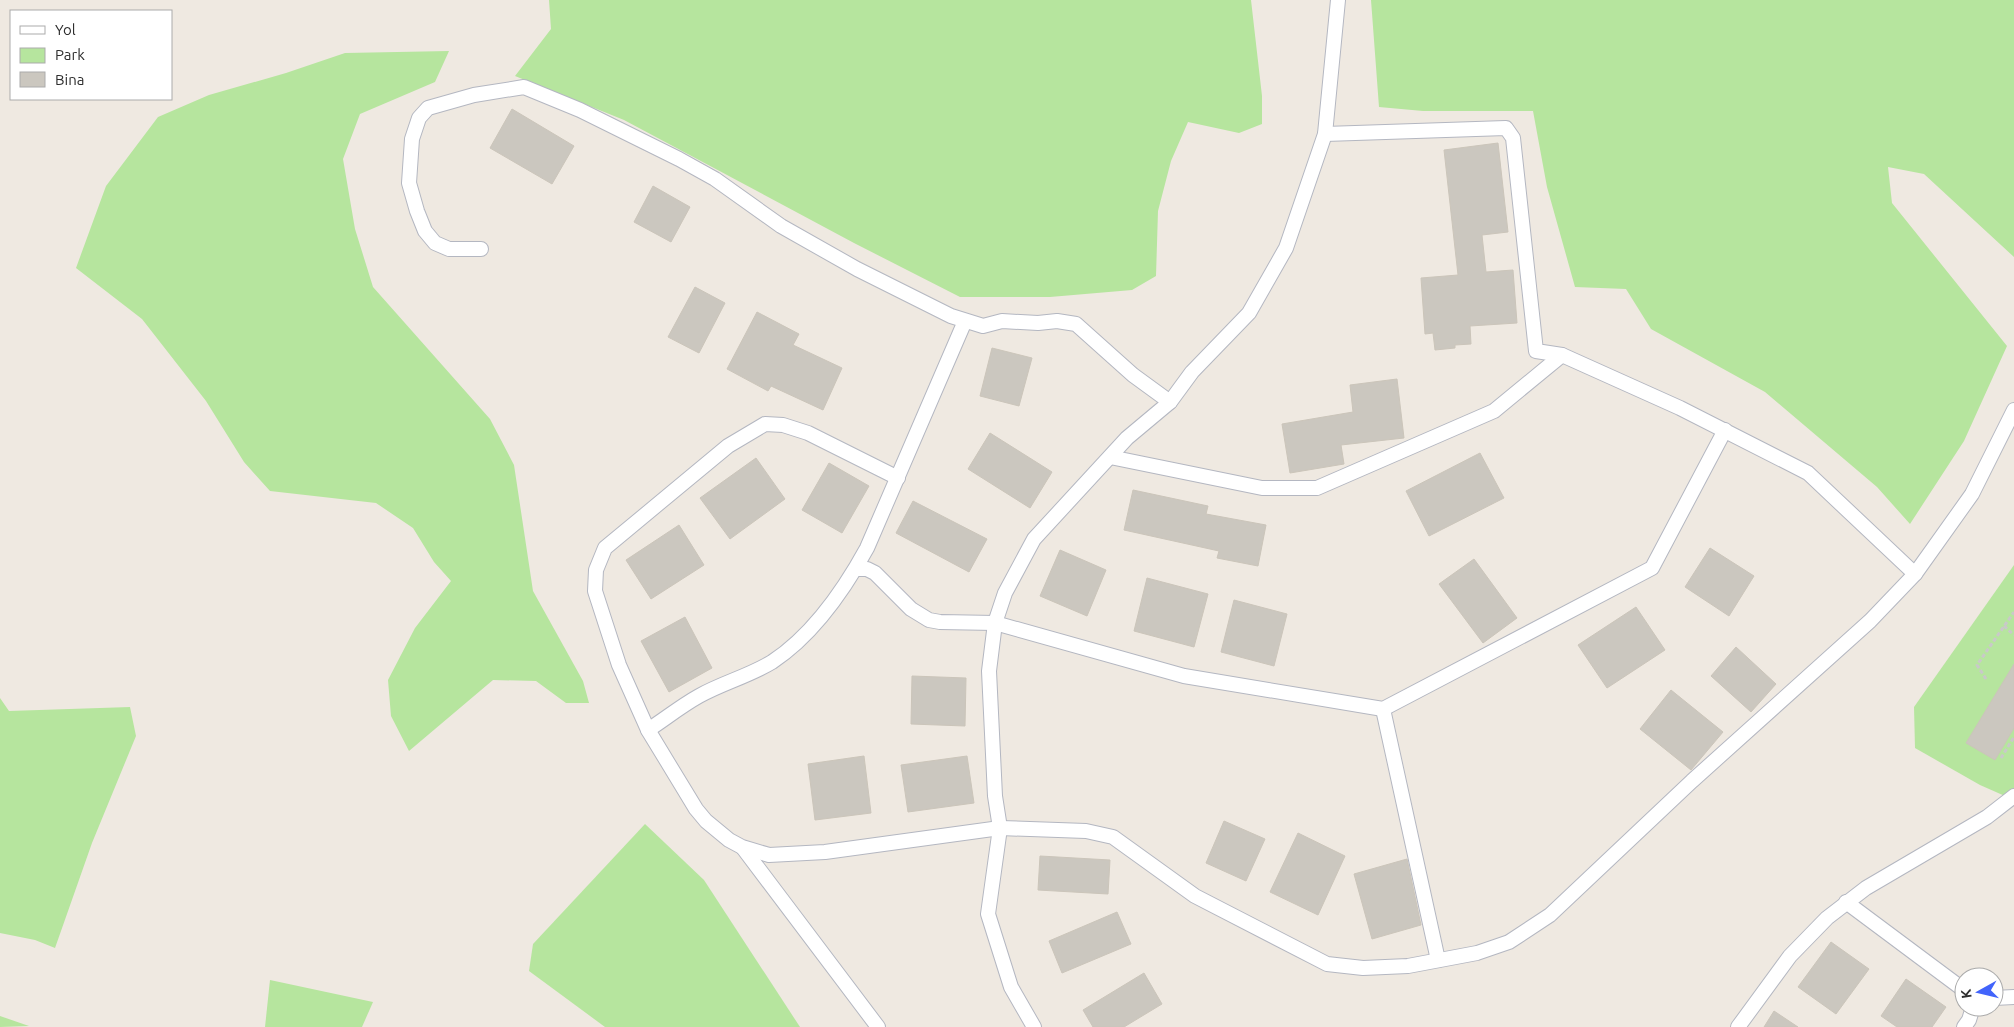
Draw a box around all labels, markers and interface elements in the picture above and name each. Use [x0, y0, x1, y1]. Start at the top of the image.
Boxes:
legend [10, 10, 172, 100]
text: Yol [55, 21, 76, 38]
text: Park [55, 46, 85, 63]
text: Bina [55, 71, 84, 88]
north arrow [1954, 967, 2004, 1017]
text: K [1957, 987, 1975, 1000]

